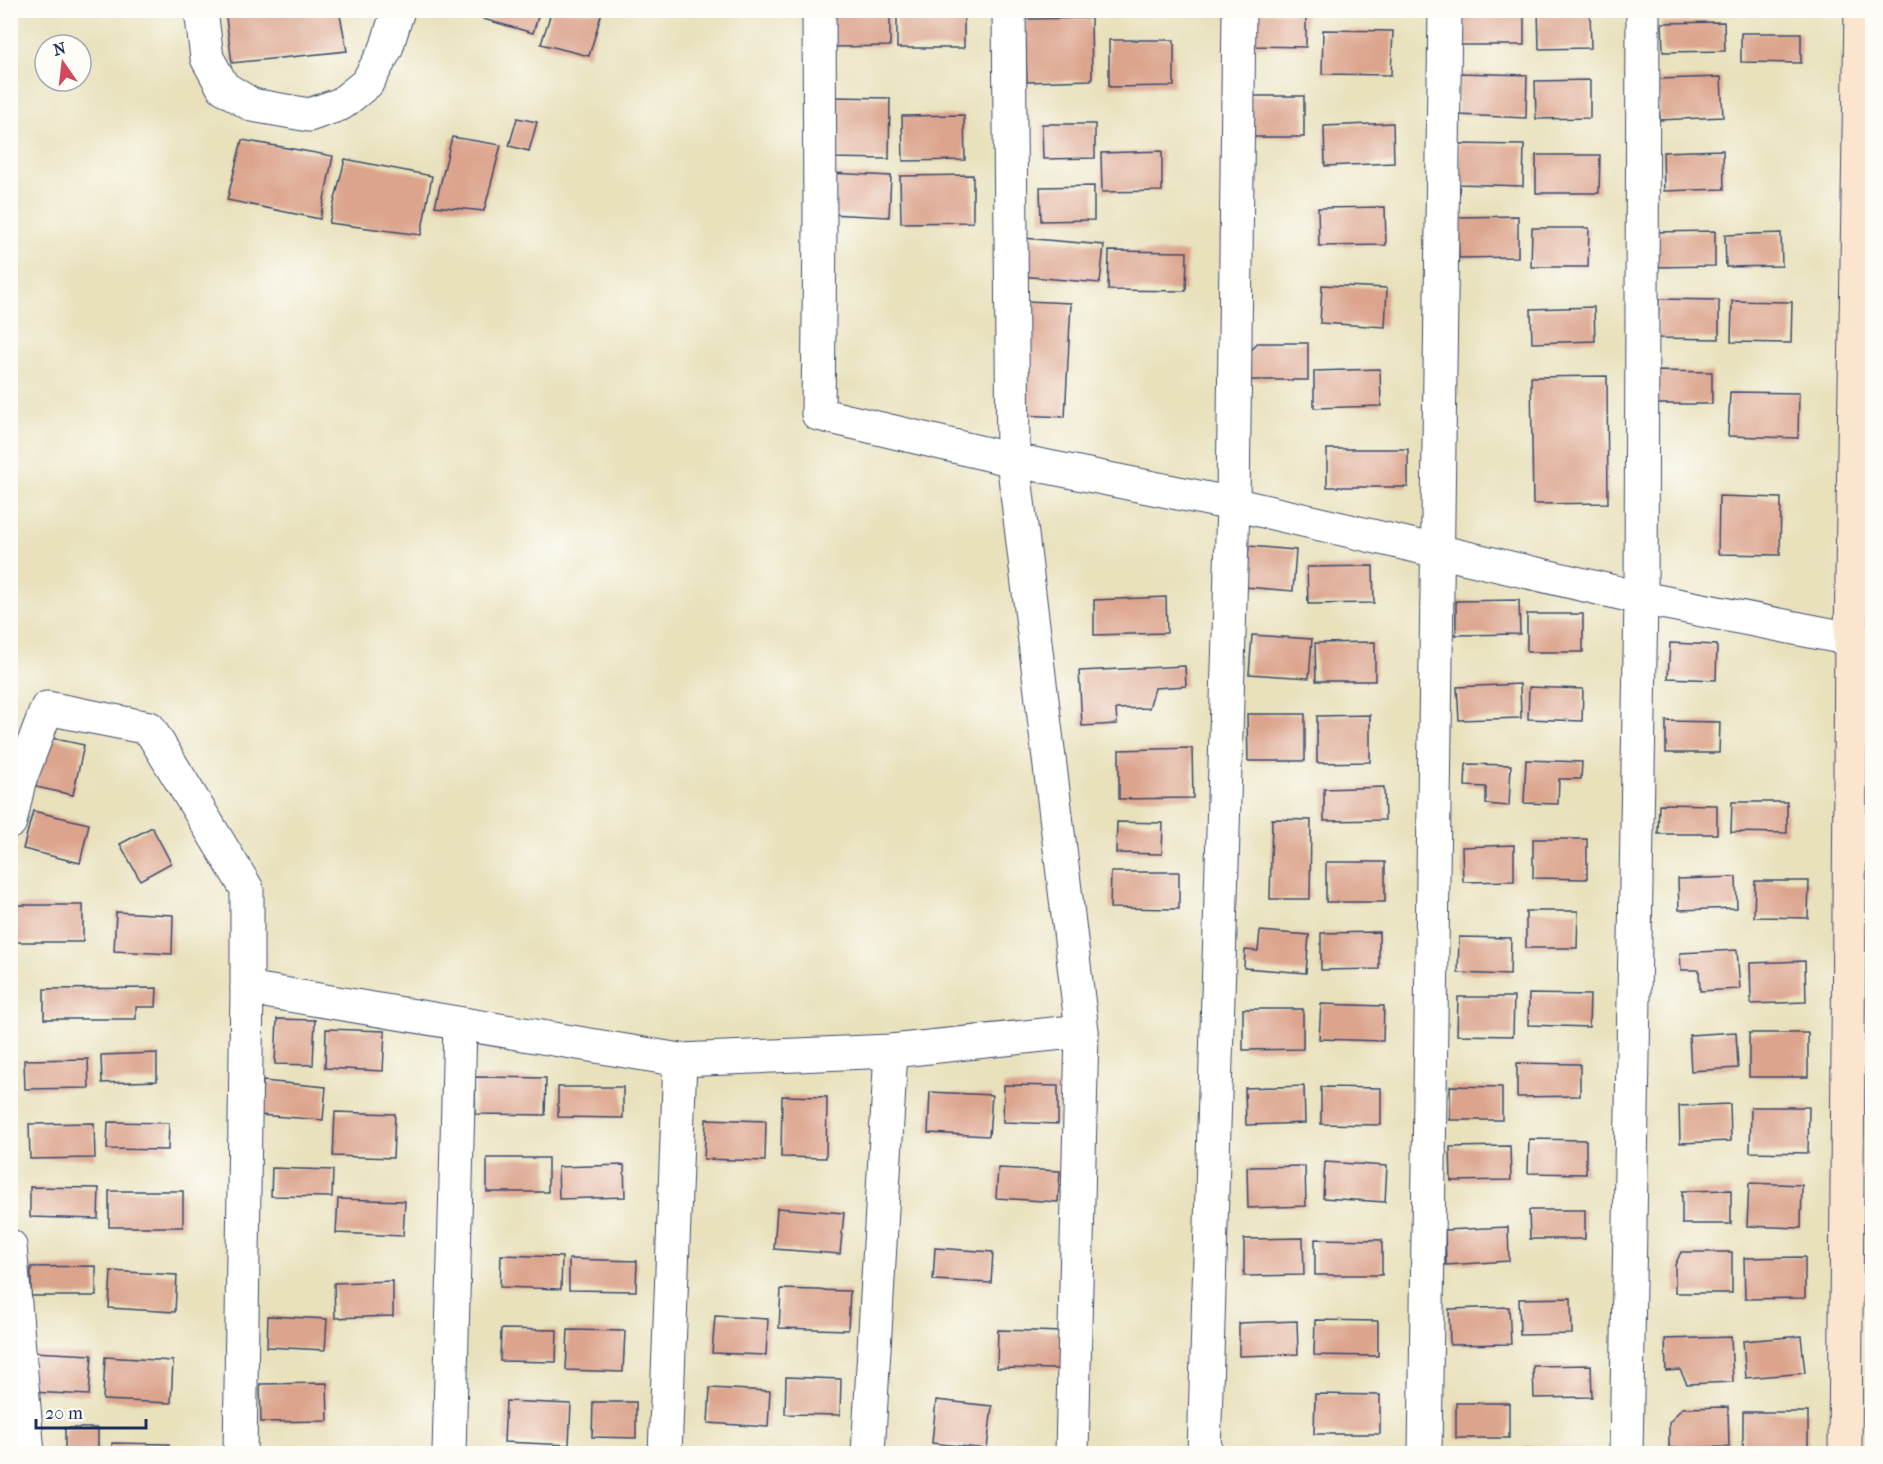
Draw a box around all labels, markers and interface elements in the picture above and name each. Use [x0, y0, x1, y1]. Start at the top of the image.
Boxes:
north arrow [33, 33, 93, 93]
text: N [51, 38, 69, 60]
scale bar [36, 1392, 146, 1430]
text: 20 m [45, 1403, 83, 1424]

